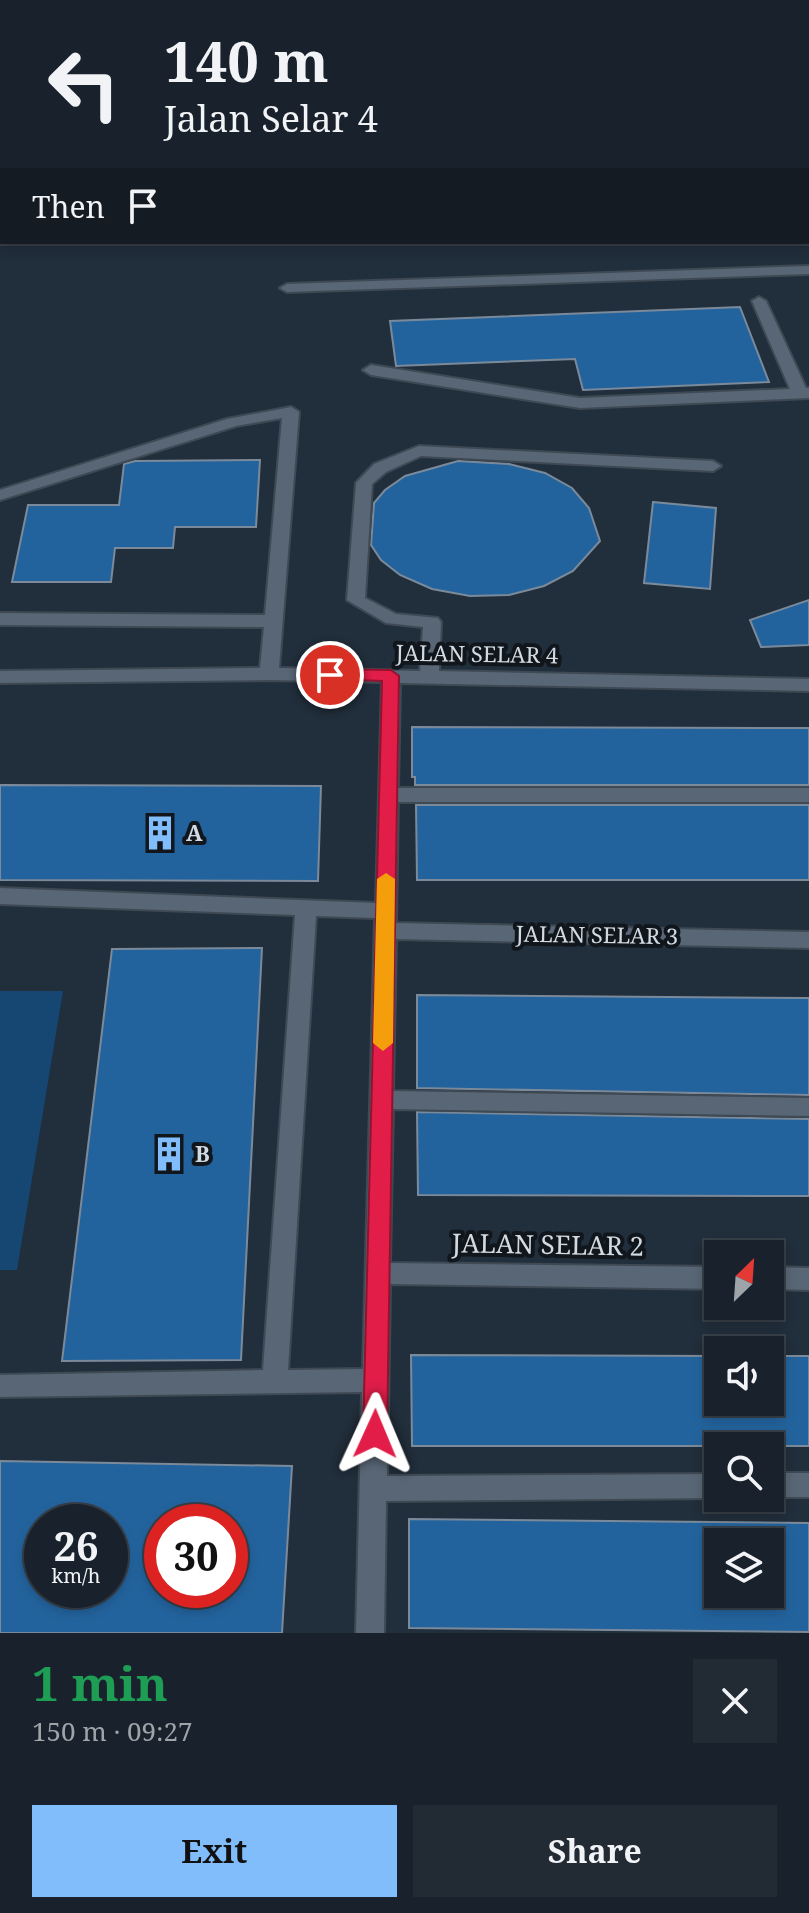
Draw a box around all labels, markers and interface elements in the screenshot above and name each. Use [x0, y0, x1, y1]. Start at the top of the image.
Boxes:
text: 140 m [164, 22, 329, 98]
icon: left [32, 32, 136, 136]
text: Jalan Selar 4 [164, 94, 378, 143]
icon: arrive [121, 184, 165, 228]
text: Then [32, 186, 105, 227]
street label: JALAN SELAR 4 [395, 637, 558, 669]
pin [296, 641, 364, 709]
icon: arrive [308, 653, 352, 697]
building icon: A [141, 814, 179, 852]
place label: A [186, 817, 203, 847]
street label: JALAN SELAR 3 [515, 918, 678, 950]
building icon: B [150, 1135, 188, 1173]
place label: B [195, 1138, 210, 1168]
street label: JALAN SELAR 2 [451, 1224, 644, 1264]
north arrow [704, 1240, 784, 1320]
map controls [704, 1240, 784, 1608]
button: sound [704, 1336, 784, 1416]
position arrow [333, 1392, 417, 1476]
button: search [704, 1432, 784, 1512]
speed limit sign: 30 [144, 1504, 248, 1608]
text: 26 [53, 1518, 99, 1573]
button: layers [704, 1528, 784, 1608]
text: km/h [51, 1562, 101, 1589]
text: 1 min [32, 1650, 168, 1715]
button: close [693, 1659, 777, 1743]
text: 150 m · 09:27 [32, 1713, 193, 1749]
button: Exit [32, 1805, 397, 1897]
button: Share [413, 1805, 777, 1897]

